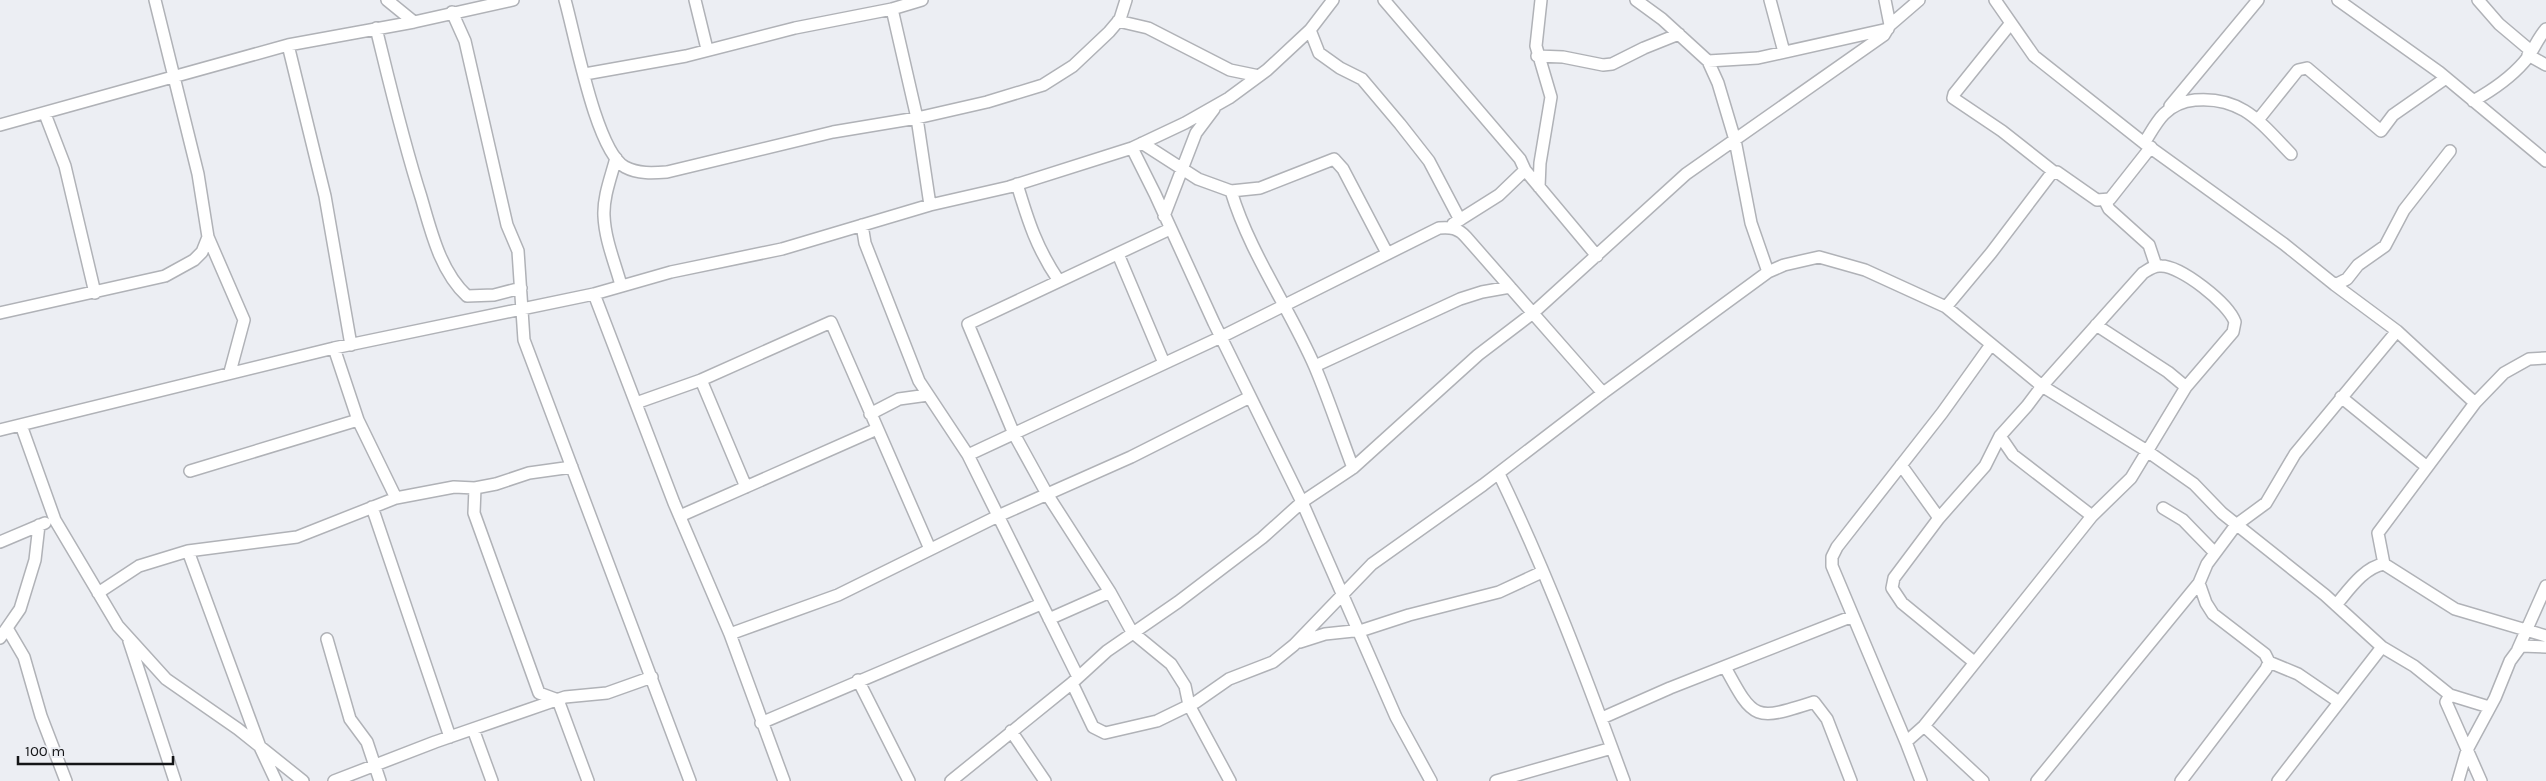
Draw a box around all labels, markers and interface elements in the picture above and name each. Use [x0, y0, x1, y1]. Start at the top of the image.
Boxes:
scale bar [18, 734, 172, 766]
text: 100 m [25, 742, 65, 760]

